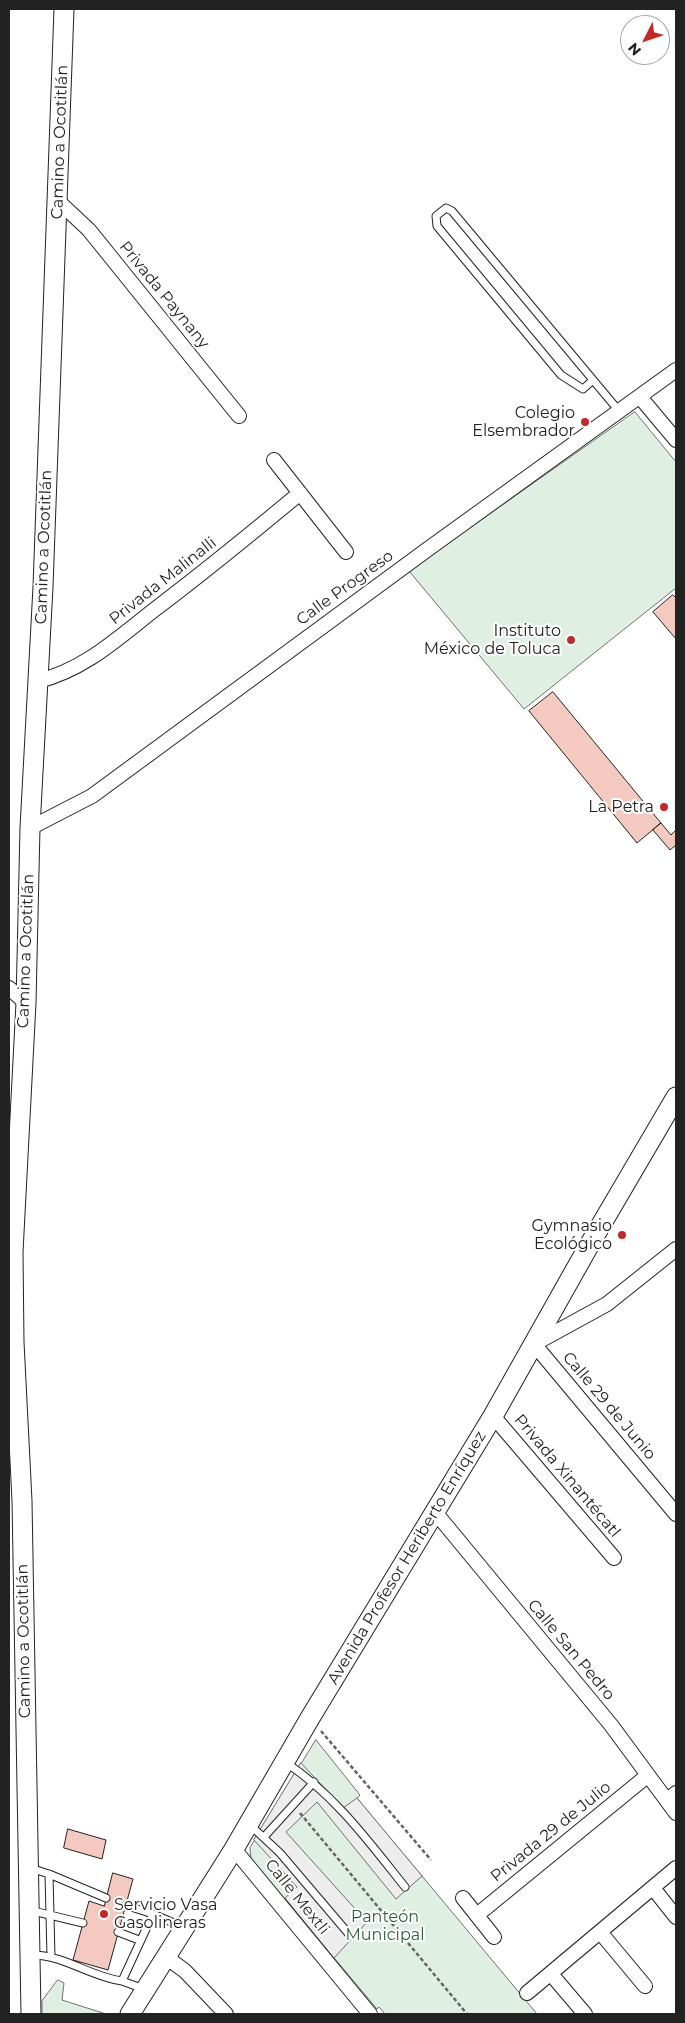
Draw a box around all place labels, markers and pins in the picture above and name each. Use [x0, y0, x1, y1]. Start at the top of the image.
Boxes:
place label: Colegio Elsembrador [472, 403, 575, 441]
marker: Colegio Elsembrador [579, 416, 591, 428]
place label: Instituto México de Toluca [424, 621, 561, 659]
marker: Instituto México de Toluca [565, 634, 577, 646]
place label: La Petra [588, 797, 654, 817]
marker: La Petra [658, 801, 670, 813]
place label: Gymnasio Ecológico [532, 1216, 612, 1254]
marker: Gymnasio Ecológico [616, 1229, 628, 1241]
place label: Servicio Vasa Gasolineras [114, 1895, 218, 1933]
marker: Servicio Vasa Gasolineras [98, 1908, 110, 1920]

